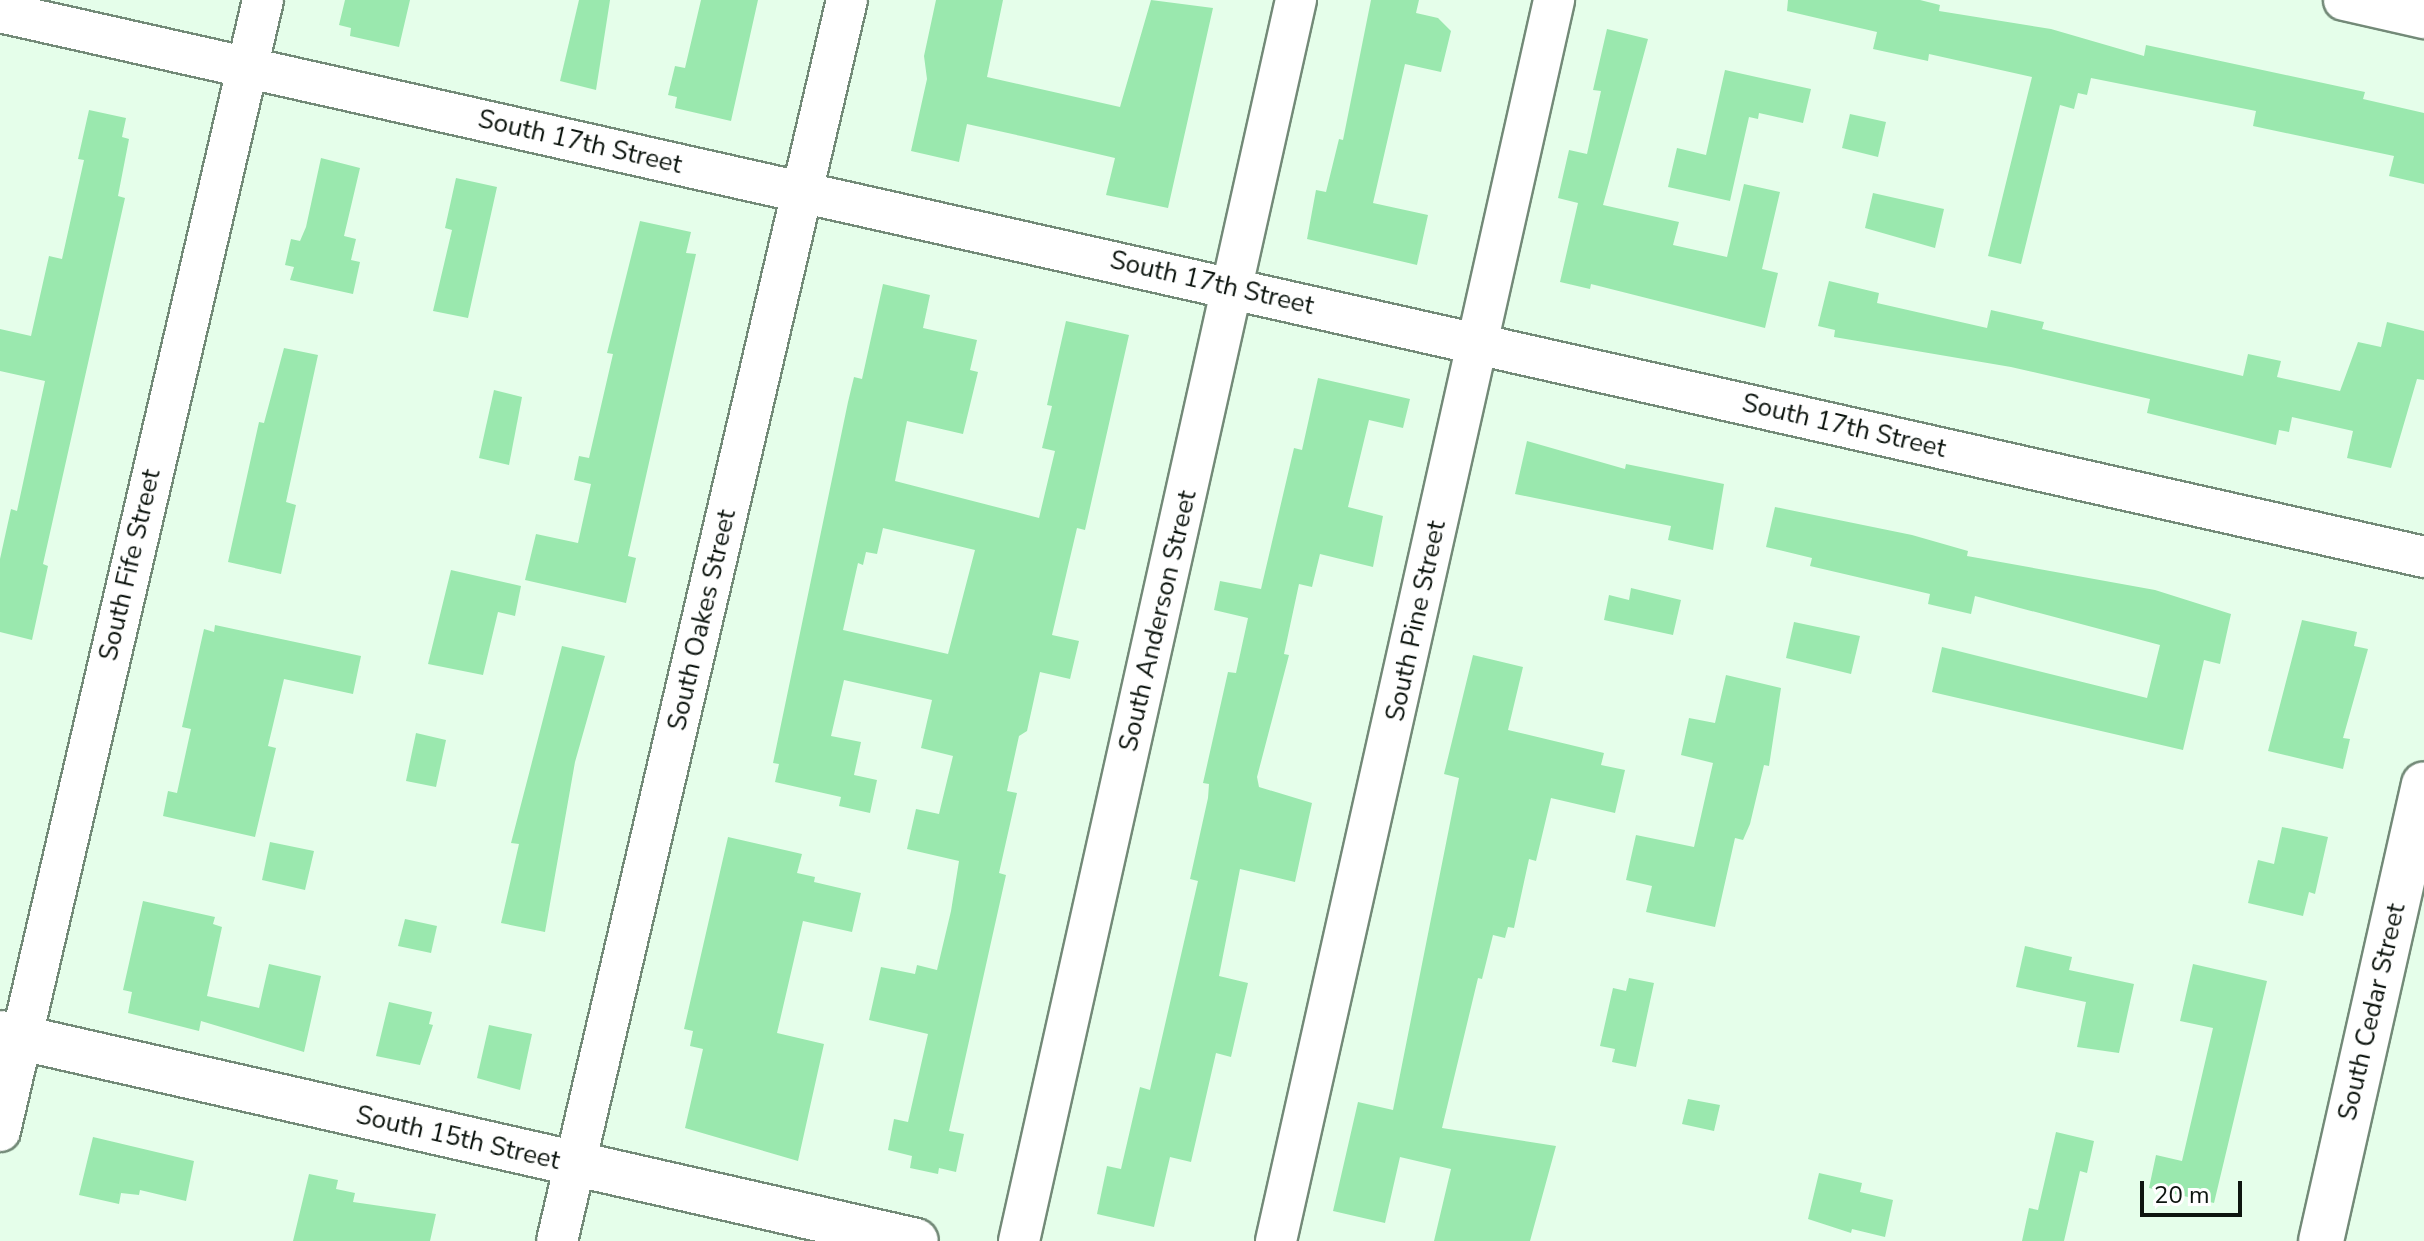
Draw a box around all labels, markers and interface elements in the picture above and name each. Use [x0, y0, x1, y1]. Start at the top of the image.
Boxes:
street label: South 17th Street [475, 103, 685, 181]
street label: South 17th Street [1107, 244, 1317, 322]
street label: South 17th Street [1739, 387, 1949, 465]
street label: South Fife Street [93, 466, 167, 664]
street label: South Anderson Street [1113, 487, 1203, 755]
street label: South Oakes Street [661, 506, 743, 734]
street label: South Pine Street [1380, 518, 1452, 724]
street label: South Cedar Street [2332, 900, 2412, 1124]
street label: South 15th Street [353, 1099, 563, 1177]
scale bar [2144, 1165, 2246, 1215]
text: 20 m [2154, 1179, 2210, 1211]

